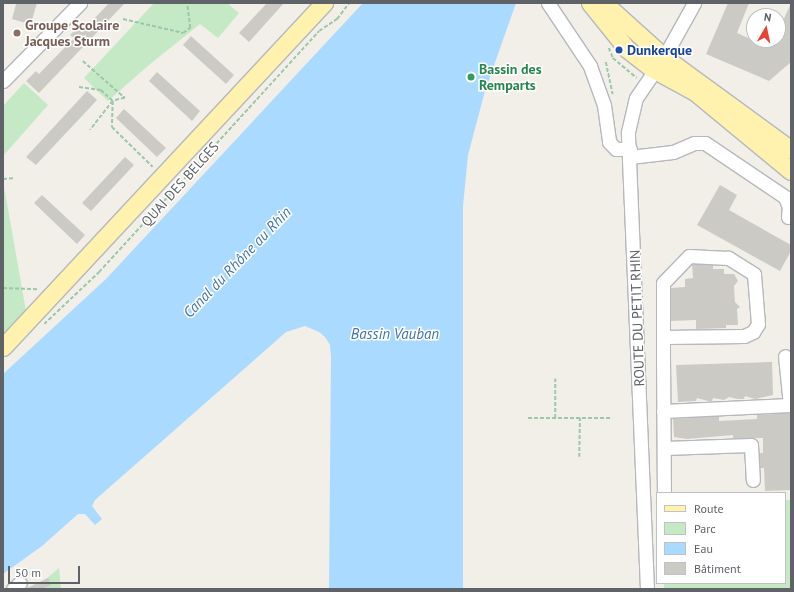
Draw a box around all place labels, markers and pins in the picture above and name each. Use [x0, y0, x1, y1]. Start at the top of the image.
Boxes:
place label: Groupe Scolaire Jacques Sturm [25, 17, 119, 50]
marker: Groupe Scolaire Jacques Sturm [12, 28, 22, 38]
place label: Dunkerque [627, 42, 692, 58]
marker: Dunkerque [614, 45, 624, 55]
place label: Bassin des Remparts [479, 61, 542, 94]
marker: Bassin des Remparts [466, 72, 476, 82]

